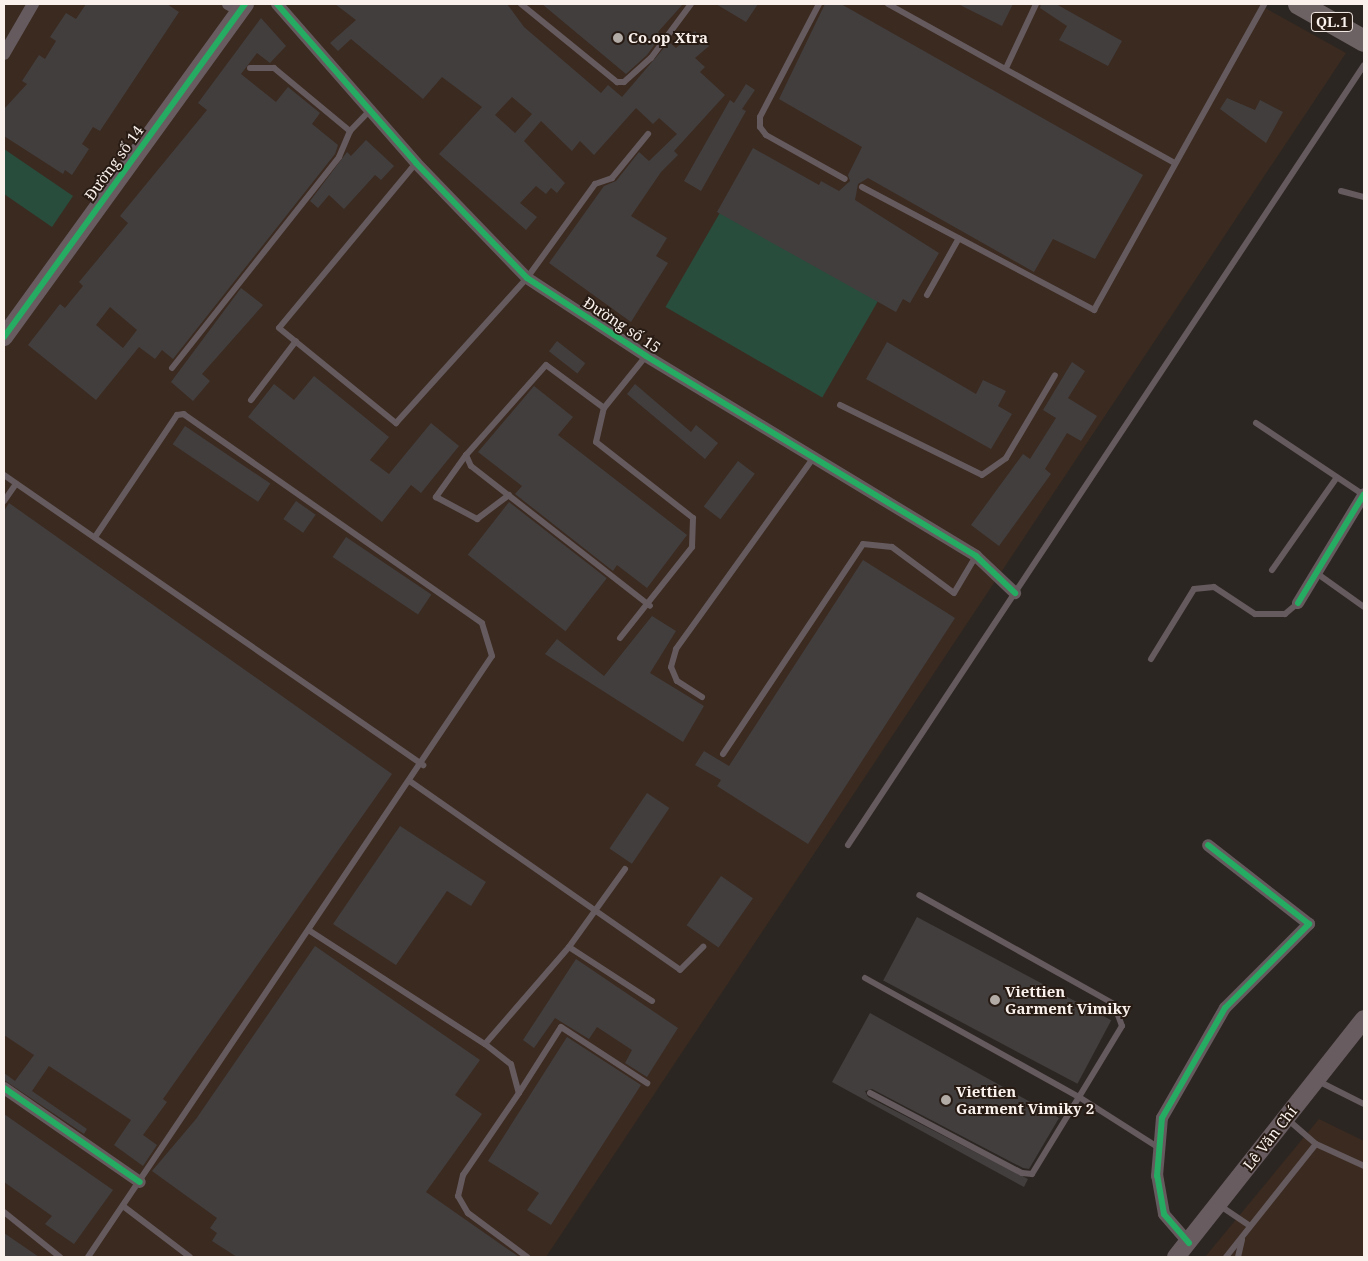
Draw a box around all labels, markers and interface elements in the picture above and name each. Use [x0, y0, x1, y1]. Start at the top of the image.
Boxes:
road number: QL.1 [1311, 11, 1353, 34]
place label: Co.op Xtra [628, 29, 708, 47]
marker: Co.op Xtra [612, 32, 624, 44]
street label: Đường số 14 [81, 122, 147, 204]
street label: Đường số 15 [580, 293, 664, 357]
place label: Viettien Garment Vimiky [1005, 982, 1131, 1017]
marker: Viettien Garment Vimiky [989, 994, 1001, 1006]
place label: Viettien Garment Vimiky 2 [956, 1082, 1094, 1117]
marker: Viettien Garment Vimiky 2 [940, 1094, 952, 1106]
street label: Lê Văn Chí [1239, 1102, 1301, 1174]

